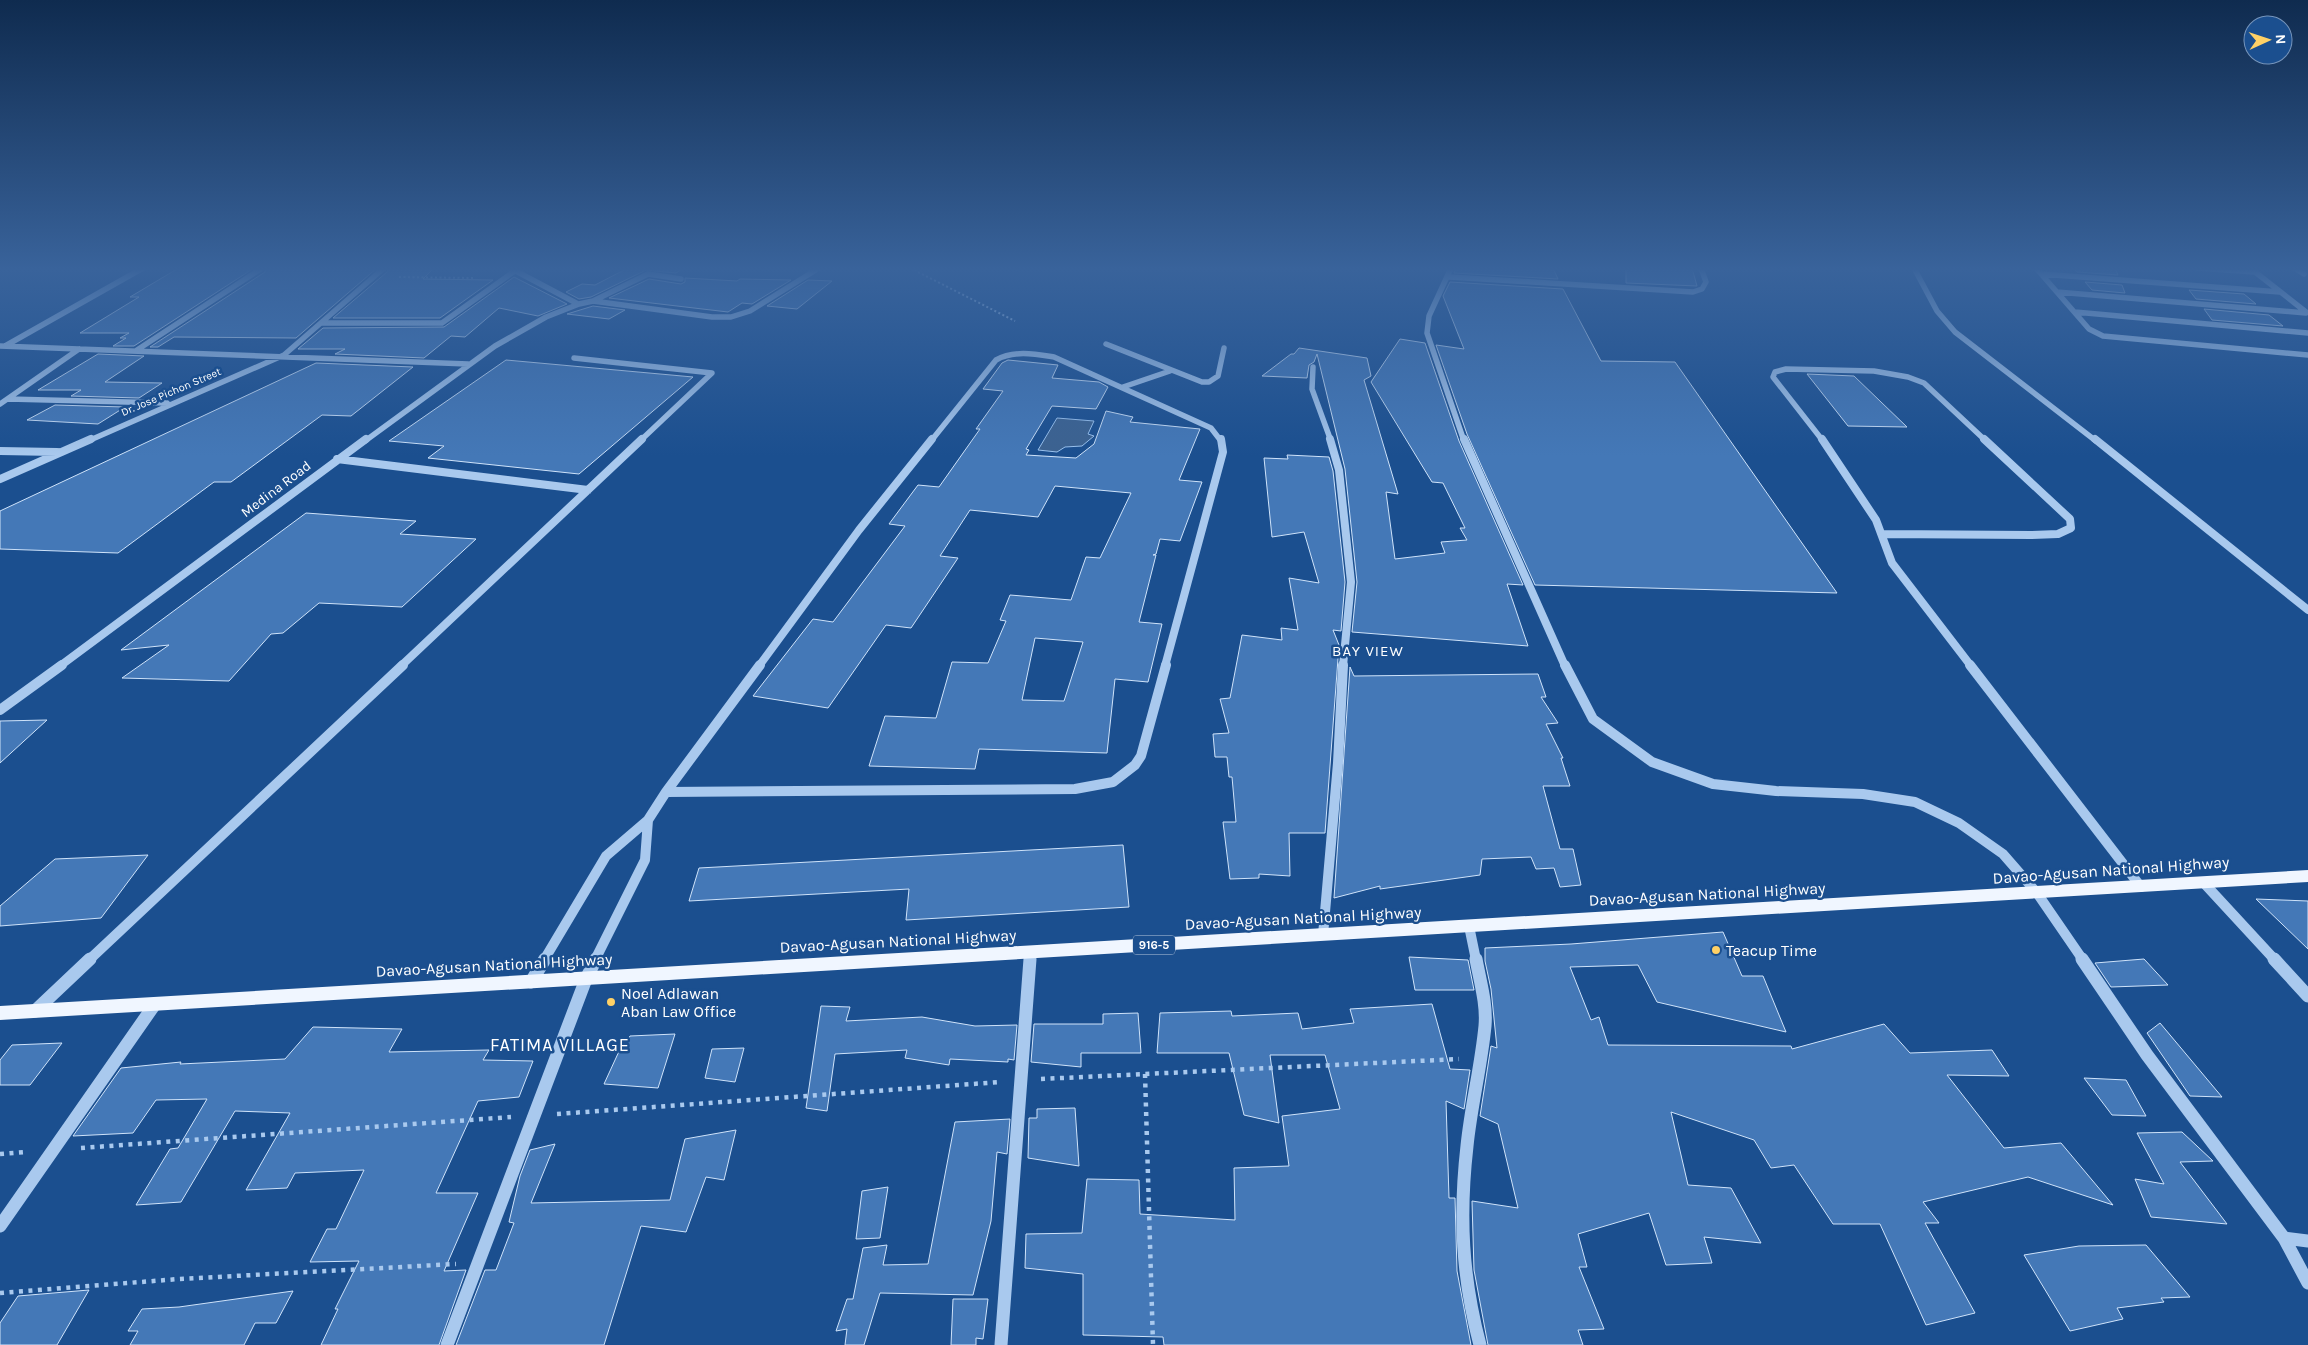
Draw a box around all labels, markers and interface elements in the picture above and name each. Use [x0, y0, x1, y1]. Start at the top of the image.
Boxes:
north arrow [2243, 15, 2293, 65]
text: N [2272, 34, 2289, 45]
street label: Dr. Jose Pichon Street [119, 365, 223, 419]
street label: Medina Road [238, 457, 314, 521]
district label: BAY VIEW [1332, 642, 1404, 660]
street label: Davao-Agusan National Highway [1992, 852, 2230, 888]
street label: Davao-Agusan National Highway [1588, 878, 1826, 910]
street label: Davao-Agusan National Highway [1184, 902, 1422, 934]
street label: Davao-Agusan National Highway [779, 925, 1017, 957]
road number: 916-5 [1133, 936, 1175, 954]
place label: Teacup Time [1726, 941, 1817, 960]
marker: Teacup Time [1710, 944, 1722, 956]
street label: Davao-Agusan National Highway [375, 949, 613, 981]
place label: Noel Adlawan Aban Law Office [621, 984, 736, 1021]
marker: Noel Adlawan Aban Law Office [605, 996, 617, 1008]
district label: FATIMA VILLAGE [490, 1034, 630, 1056]

